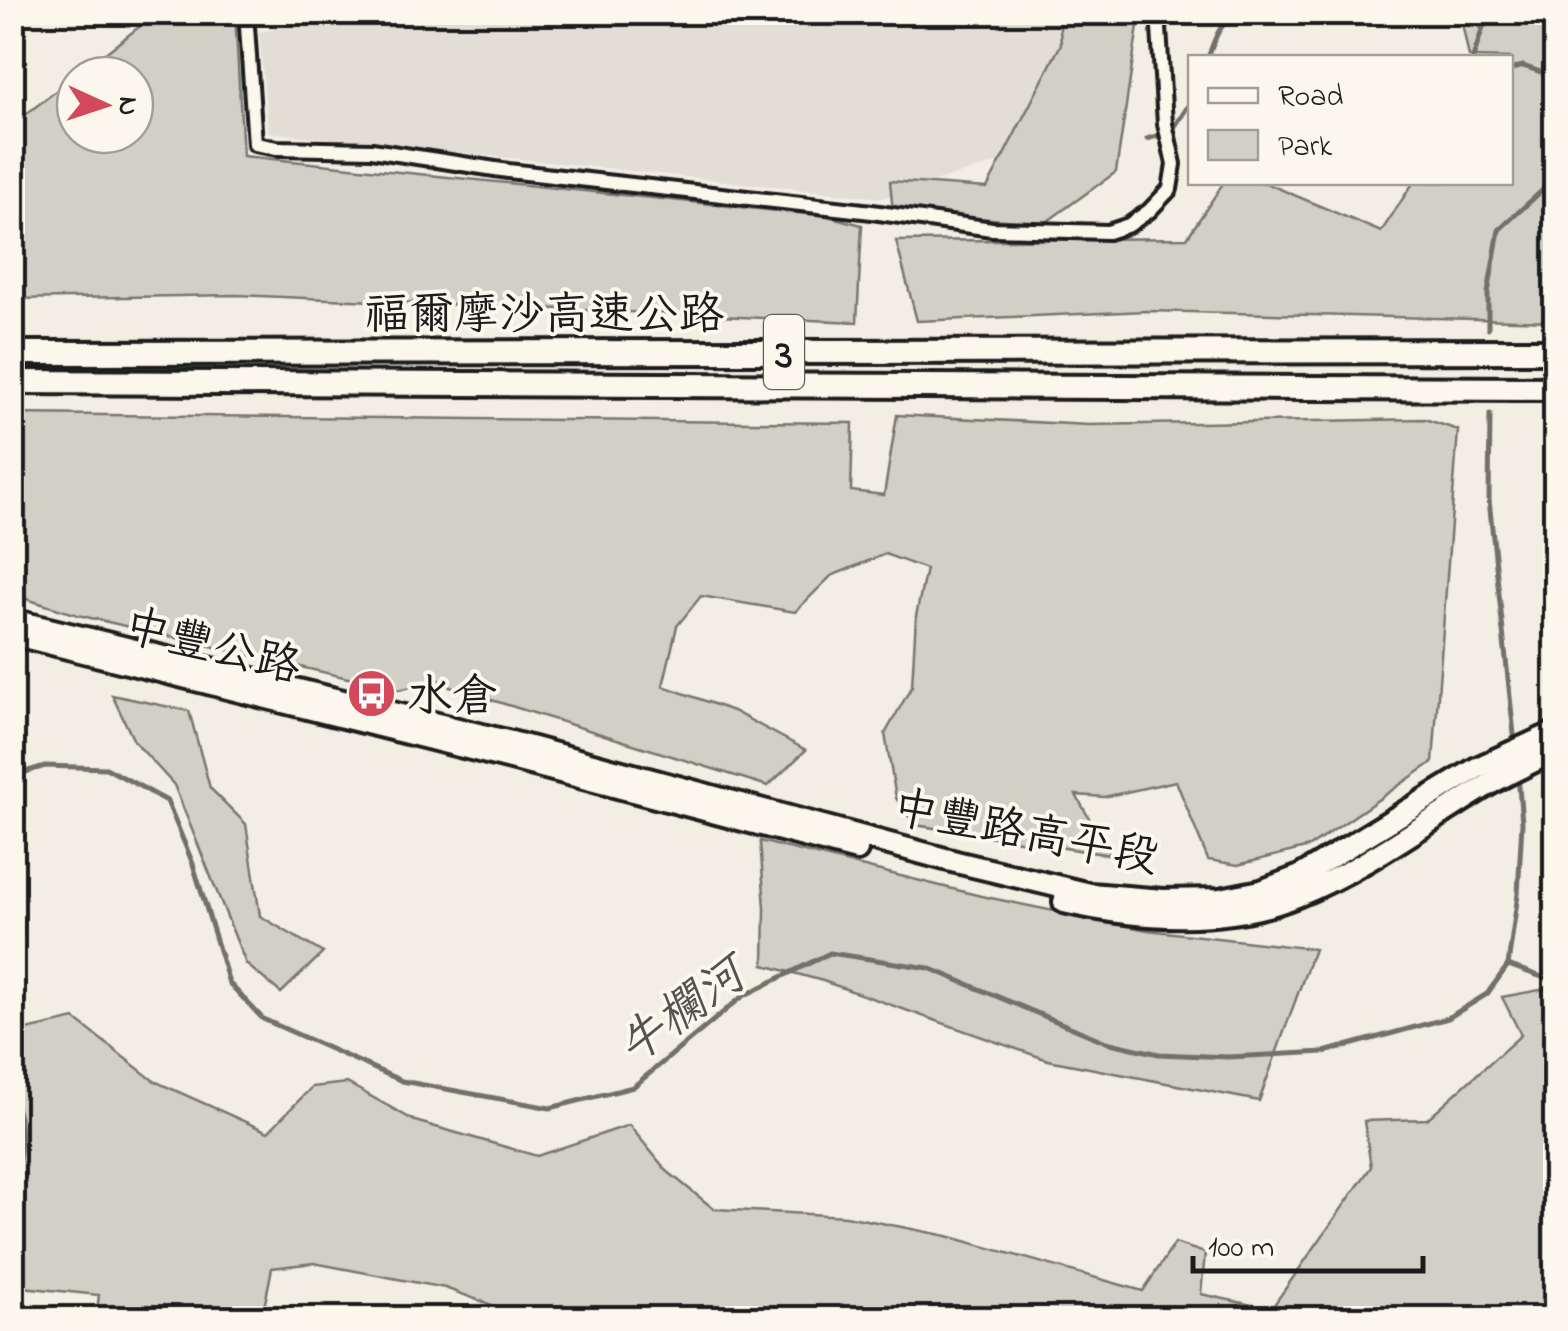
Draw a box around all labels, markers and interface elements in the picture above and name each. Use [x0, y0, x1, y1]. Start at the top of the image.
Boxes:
north arrow [55, 55, 155, 155]
legend [1188, 55, 1513, 185]
text: Road [1278, 76, 1343, 120]
text: N [106, 96, 147, 117]
text: Park [1278, 126, 1333, 170]
street label: 福爾摩沙高速公路 [364, 284, 724, 350]
road number: 3 [764, 315, 804, 389]
street label: 中豐公路 [116, 595, 307, 703]
place label: 水倉 [407, 666, 497, 732]
bus stop icon: 水倉 [346, 668, 398, 720]
street label: 中豐路高平段 [886, 777, 1164, 893]
water label: 牛欄河 [604, 938, 767, 1084]
scale bar [1193, 1211, 1423, 1273]
text: 100 m [1208, 1227, 1274, 1271]

